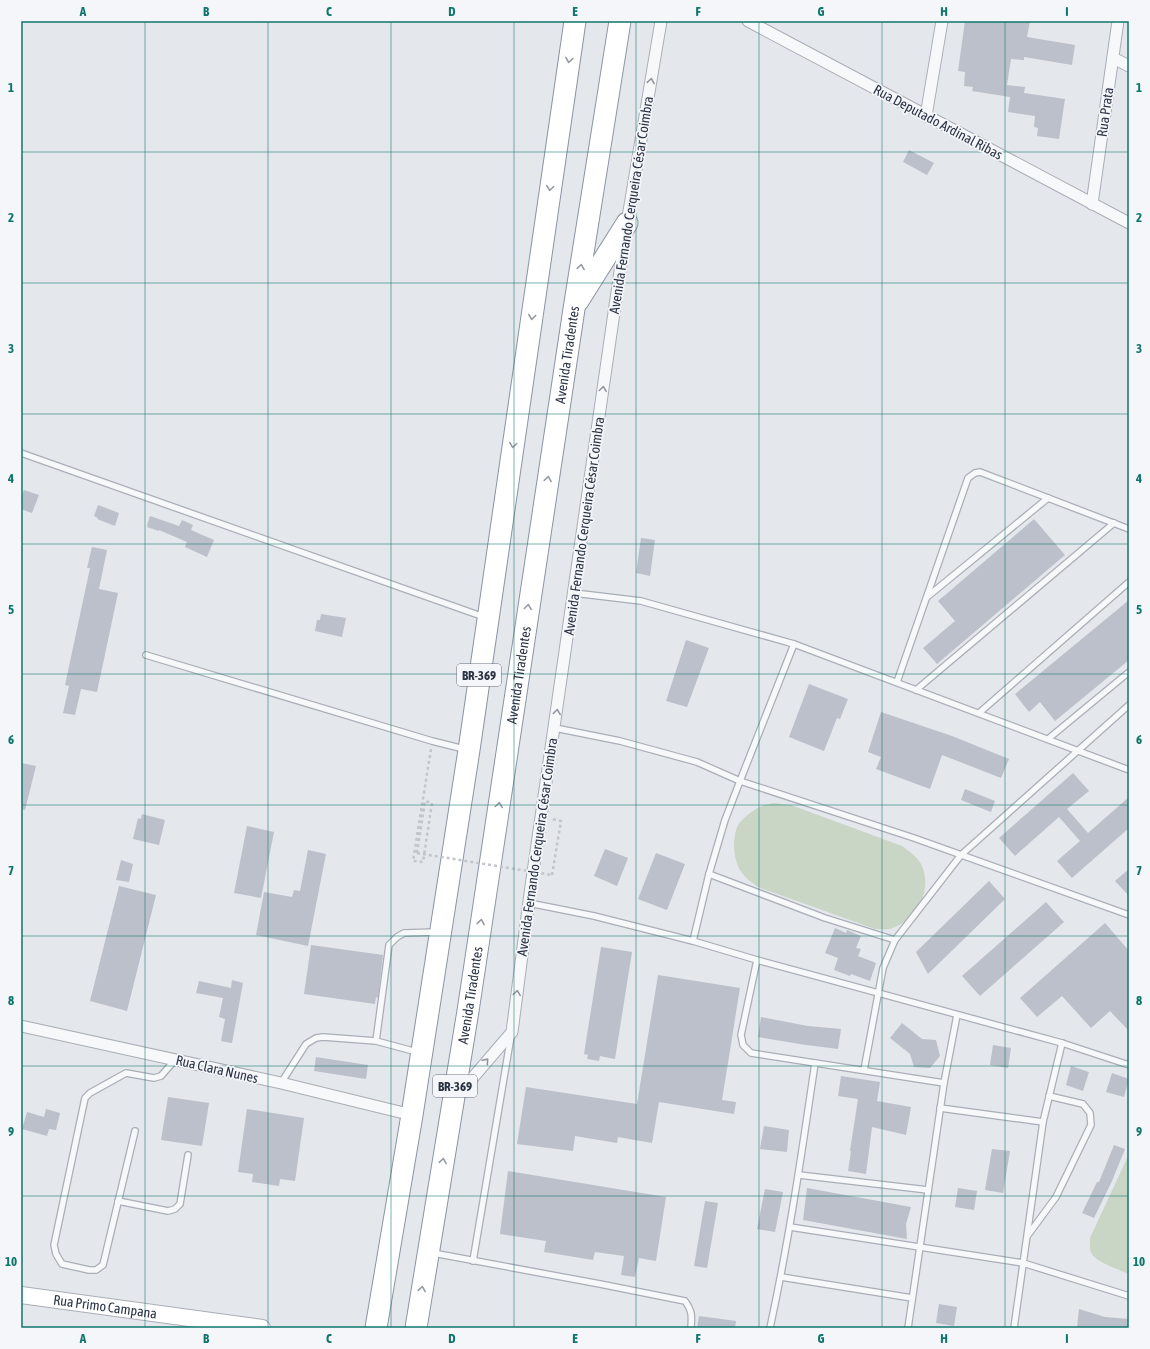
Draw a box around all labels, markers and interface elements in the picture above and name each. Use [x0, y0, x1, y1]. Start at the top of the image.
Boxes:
text: A [79, 4, 87, 19]
text: B [203, 4, 210, 19]
text: C [326, 4, 332, 19]
text: D [448, 4, 456, 19]
text: E [572, 4, 578, 19]
text: F [695, 4, 701, 19]
text: G [818, 4, 825, 19]
text: H [940, 4, 948, 19]
text: I [1065, 4, 1069, 19]
one-way arrow [565, 56, 574, 63]
one-way arrow [646, 78, 655, 84]
text: 1 [8, 80, 14, 95]
text: 1 [1136, 80, 1142, 95]
street label: Rua Deputado Ardinal Ribas [871, 81, 1005, 163]
street label: Rua Prata [1094, 86, 1116, 138]
street label: Avenida Fernando Cerqueira César Coimbra [606, 95, 656, 315]
one-way arrow [546, 185, 555, 191]
text: 2 [8, 210, 14, 225]
text: 2 [1136, 210, 1142, 225]
one-way arrow [576, 264, 584, 270]
street label: Avenida Tiradentes [552, 305, 582, 405]
one-way arrow [528, 314, 537, 320]
text: 3 [8, 341, 14, 356]
text: 3 [1136, 341, 1142, 356]
one-way arrow [598, 386, 607, 392]
street label: Avenida Fernando Cerqueira César Coimbra [561, 416, 607, 636]
one-way arrow [509, 442, 518, 449]
text: 4 [7, 471, 14, 486]
text: 4 [1135, 471, 1142, 486]
one-way arrow [543, 475, 552, 482]
text: 5 [8, 602, 14, 617]
text: 5 [1136, 602, 1142, 617]
one-way arrow [523, 604, 532, 610]
street label: Avenida Tiradentes [503, 625, 534, 725]
road number: BR-369 [457, 664, 501, 686]
one-way arrow [552, 709, 561, 715]
text: 6 [8, 732, 14, 747]
text: 6 [1136, 732, 1142, 747]
street label: Avenida Fernando Cerqueira César Coimbra [514, 737, 560, 957]
one-way arrow [494, 802, 503, 808]
text: 7 [8, 863, 14, 878]
text: 7 [1136, 863, 1142, 878]
one-way arrow [476, 919, 485, 925]
street label: Avenida Tiradentes [455, 945, 486, 1045]
one-way arrow [512, 990, 521, 996]
text: 8 [8, 993, 14, 1008]
text: 8 [1136, 993, 1142, 1008]
street label: Rua Clara Nunes [174, 1052, 260, 1086]
one-way arrow [482, 1058, 489, 1065]
road number: BR-369 [433, 1075, 477, 1097]
text: 9 [8, 1124, 14, 1139]
text: 9 [1136, 1124, 1142, 1139]
one-way arrow [438, 1158, 447, 1164]
text: 10 [5, 1254, 17, 1269]
text: 10 [1133, 1254, 1145, 1269]
one-way arrow [417, 1286, 426, 1293]
street label: Rua Primo Campana [52, 1292, 158, 1322]
text: A [79, 1331, 87, 1346]
text: B [203, 1331, 210, 1346]
text: C [326, 1331, 332, 1346]
text: D [448, 1331, 456, 1346]
text: E [572, 1331, 578, 1346]
text: F [695, 1331, 701, 1346]
text: G [818, 1331, 825, 1346]
text: H [940, 1331, 948, 1346]
text: I [1065, 1331, 1069, 1346]

